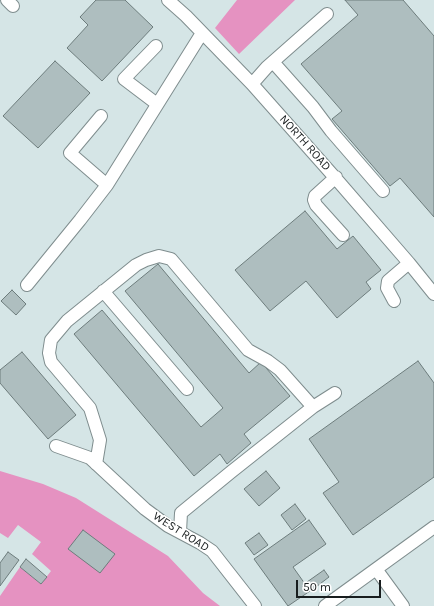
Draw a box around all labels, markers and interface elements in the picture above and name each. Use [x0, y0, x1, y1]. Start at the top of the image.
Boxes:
street label: NORTH ROAD [276, 112, 334, 174]
street label: WEST ROAD [150, 509, 212, 555]
scale bar [298, 572, 383, 598]
text: 50 m [303, 580, 331, 594]

